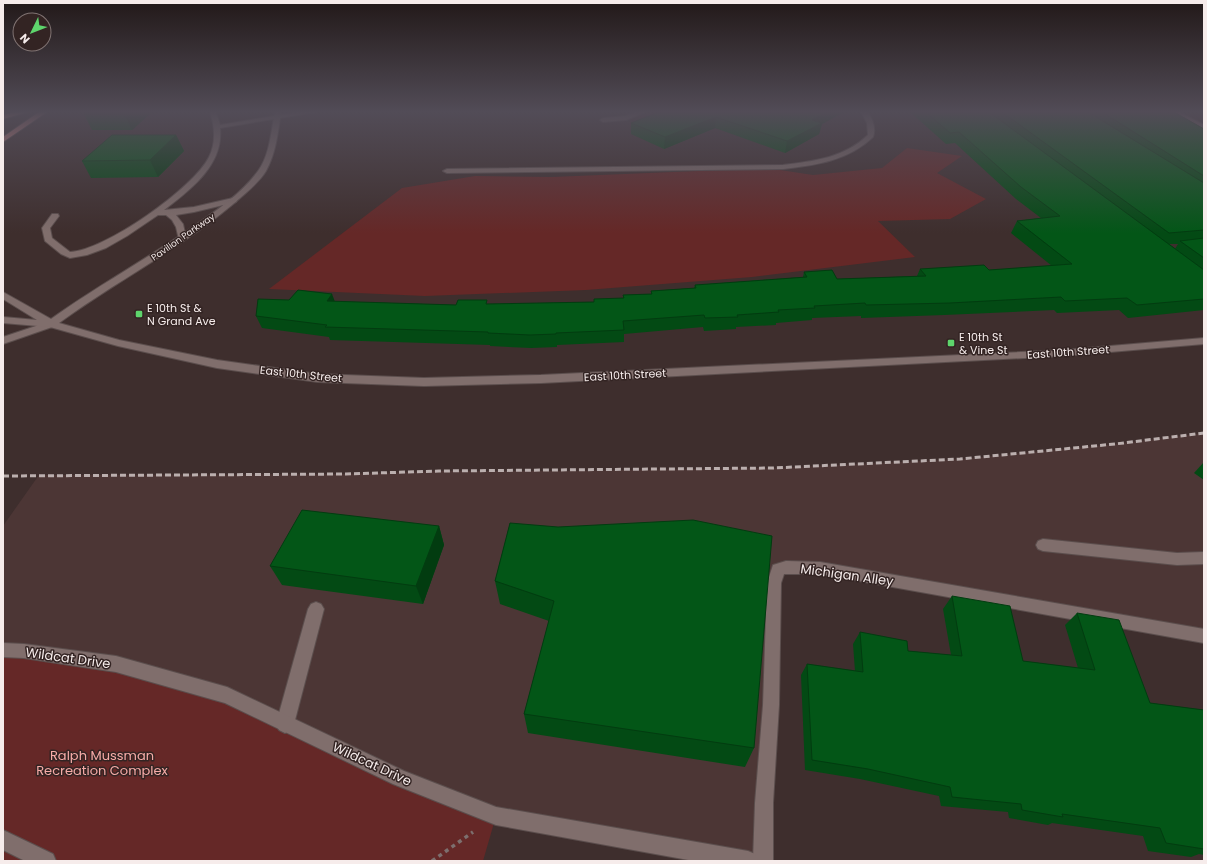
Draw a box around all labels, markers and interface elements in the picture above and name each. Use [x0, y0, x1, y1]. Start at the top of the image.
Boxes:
north arrow [12, 12, 52, 52]
text: N [16, 30, 33, 47]
street label: Pavilion Parkway [149, 211, 217, 263]
place label: E 10th St & N Grand Ave [147, 300, 216, 329]
marker: E 10th St & N Grand Ave [134, 309, 144, 319]
place label: E 10th St & Vine St [959, 329, 1007, 358]
marker: E 10th St & Vine St [946, 338, 956, 348]
street label: East 10th Street [1026, 341, 1110, 363]
street label: East 10th Street [259, 362, 343, 386]
street label: East 10th Street [583, 365, 667, 385]
street label: Michigan Alley [799, 559, 895, 591]
street label: Wildcat Drive [24, 643, 112, 673]
street label: Wildcat Drive [329, 737, 415, 791]
park label: Ralph Mussman Recreation Complex [36, 746, 169, 780]

